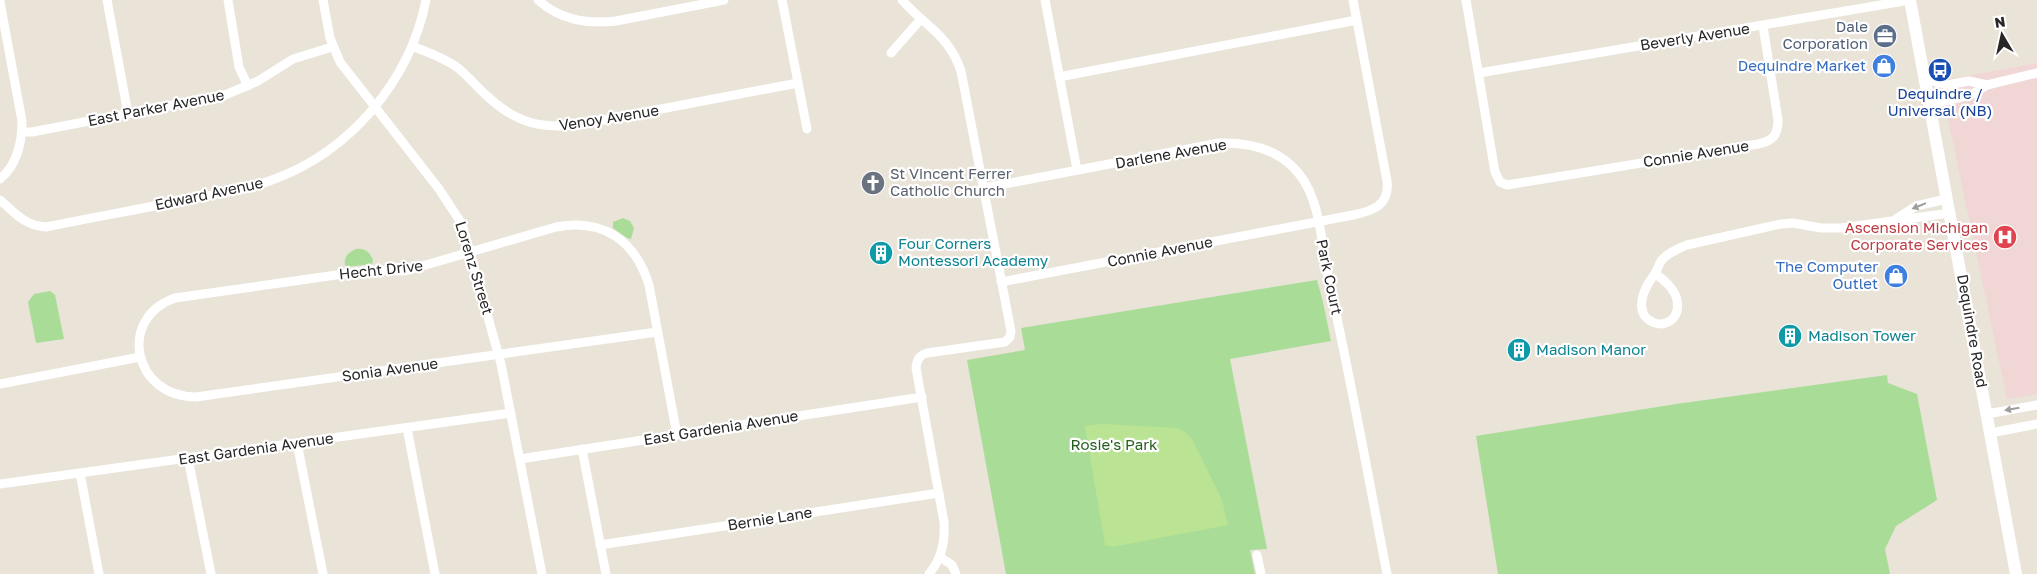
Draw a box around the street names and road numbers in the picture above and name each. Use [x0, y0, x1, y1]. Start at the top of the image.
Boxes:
street label: Beverly Avenue [1639, 18, 1751, 54]
street label: East Parker Avenue [86, 85, 226, 129]
street label: Venoy Avenue [558, 100, 660, 134]
street label: Darlene Avenue [1114, 134, 1228, 172]
street label: Connie Avenue [1642, 136, 1750, 170]
street label: Edward Avenue [153, 173, 265, 213]
street label: Lorenz Street [452, 219, 498, 317]
street label: Connie Avenue [1106, 232, 1214, 270]
street label: Park Court [1313, 237, 1347, 316]
street label: Hecht Drive [338, 256, 424, 282]
street label: Dequindre Road [1954, 273, 1992, 389]
street label: Sonia Avenue [341, 353, 439, 385]
street label: East Gardenia Avenue [642, 406, 800, 448]
street label: East Gardenia Avenue [177, 428, 335, 468]
street label: Bernie Lane [726, 502, 814, 534]

